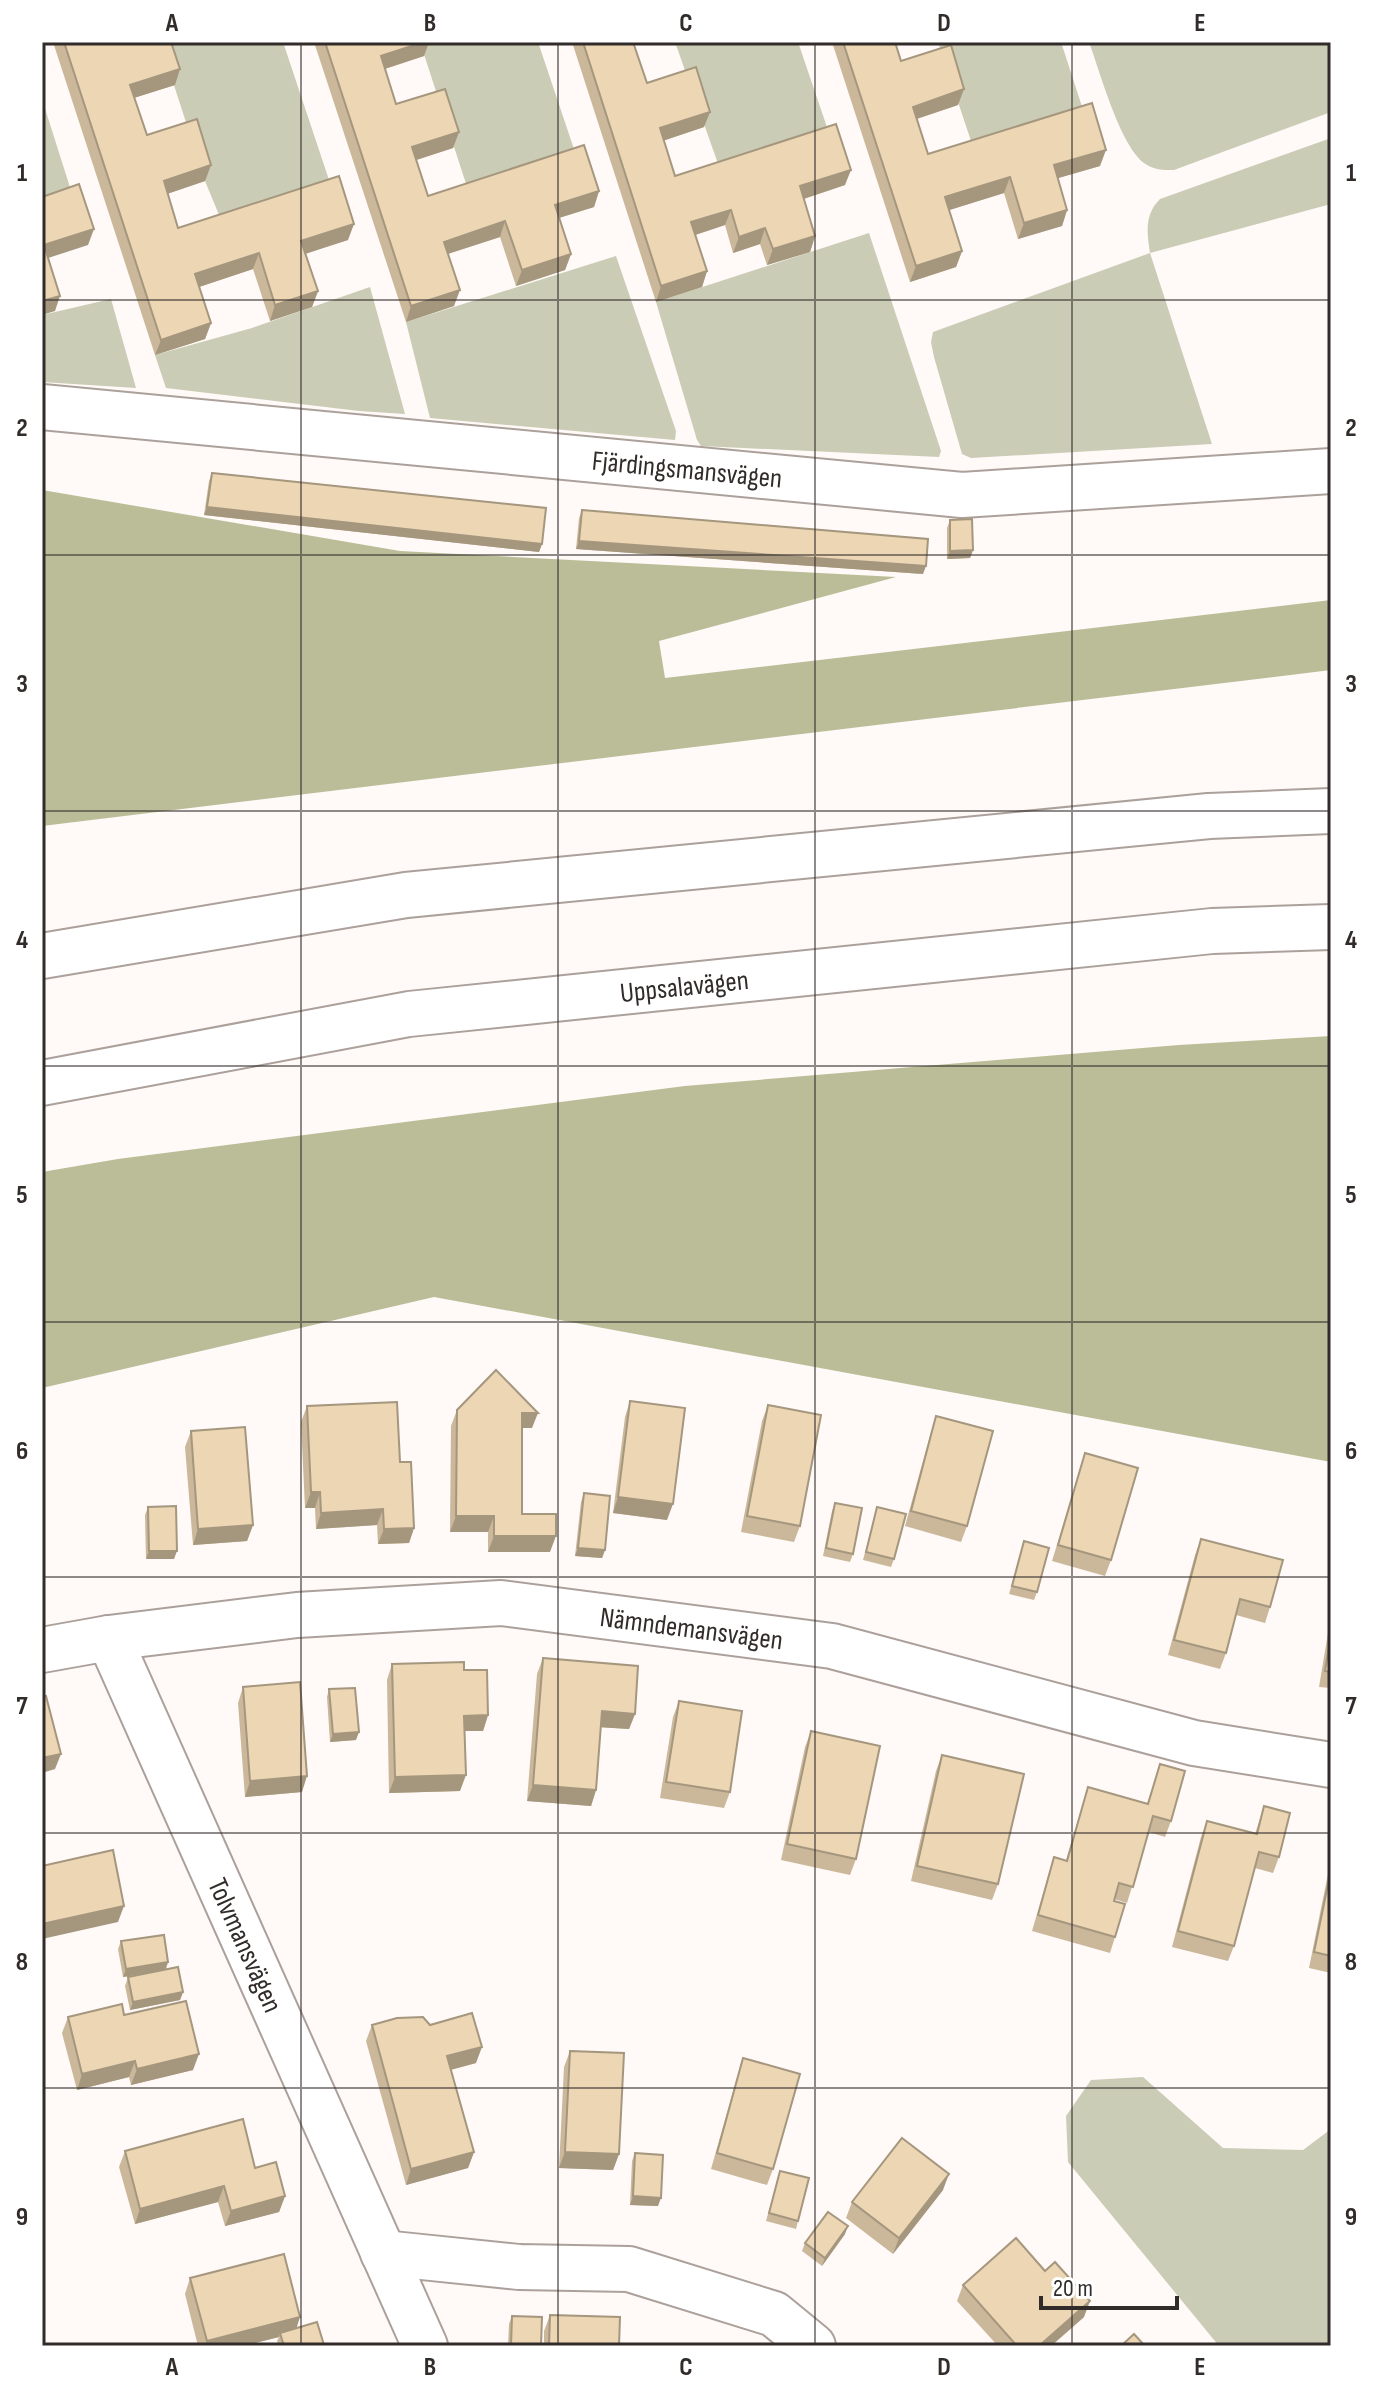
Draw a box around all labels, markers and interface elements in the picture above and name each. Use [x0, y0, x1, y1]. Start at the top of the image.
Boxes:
text: A [165, 8, 179, 39]
text: B [424, 8, 436, 39]
text: C [679, 8, 693, 39]
text: D [937, 8, 951, 39]
text: E [1194, 8, 1206, 39]
text: 1 [17, 158, 27, 189]
text: 1 [1346, 158, 1356, 189]
text: 2 [16, 413, 28, 444]
text: 2 [1345, 413, 1357, 444]
street label: Fjärdingsmansvägen [590, 445, 783, 496]
text: 3 [16, 669, 28, 700]
text: 3 [1345, 669, 1357, 700]
text: 4 [16, 925, 28, 956]
text: 4 [1345, 925, 1357, 956]
street label: Uppsalavägen [618, 964, 750, 1010]
text: 5 [16, 1180, 28, 1211]
text: 5 [1345, 1180, 1357, 1211]
text: 6 [16, 1436, 28, 1467]
text: 6 [1345, 1436, 1357, 1467]
street label: Nämndemansvägen [598, 1601, 785, 1657]
text: 7 [16, 1691, 28, 1722]
text: 7 [1345, 1691, 1357, 1722]
street label: Tolvmansvägen [200, 1873, 289, 2018]
text: 8 [16, 1947, 28, 1978]
text: 8 [1345, 1947, 1357, 1978]
text: 9 [16, 2202, 28, 2233]
text: 9 [1345, 2202, 1357, 2233]
scale bar [1041, 2260, 1177, 2310]
text: 20 m [1053, 2274, 1093, 2303]
text: A [165, 2352, 179, 2383]
text: B [424, 2352, 436, 2383]
text: C [679, 2352, 693, 2383]
text: D [937, 2352, 951, 2383]
text: E [1194, 2352, 1206, 2383]

